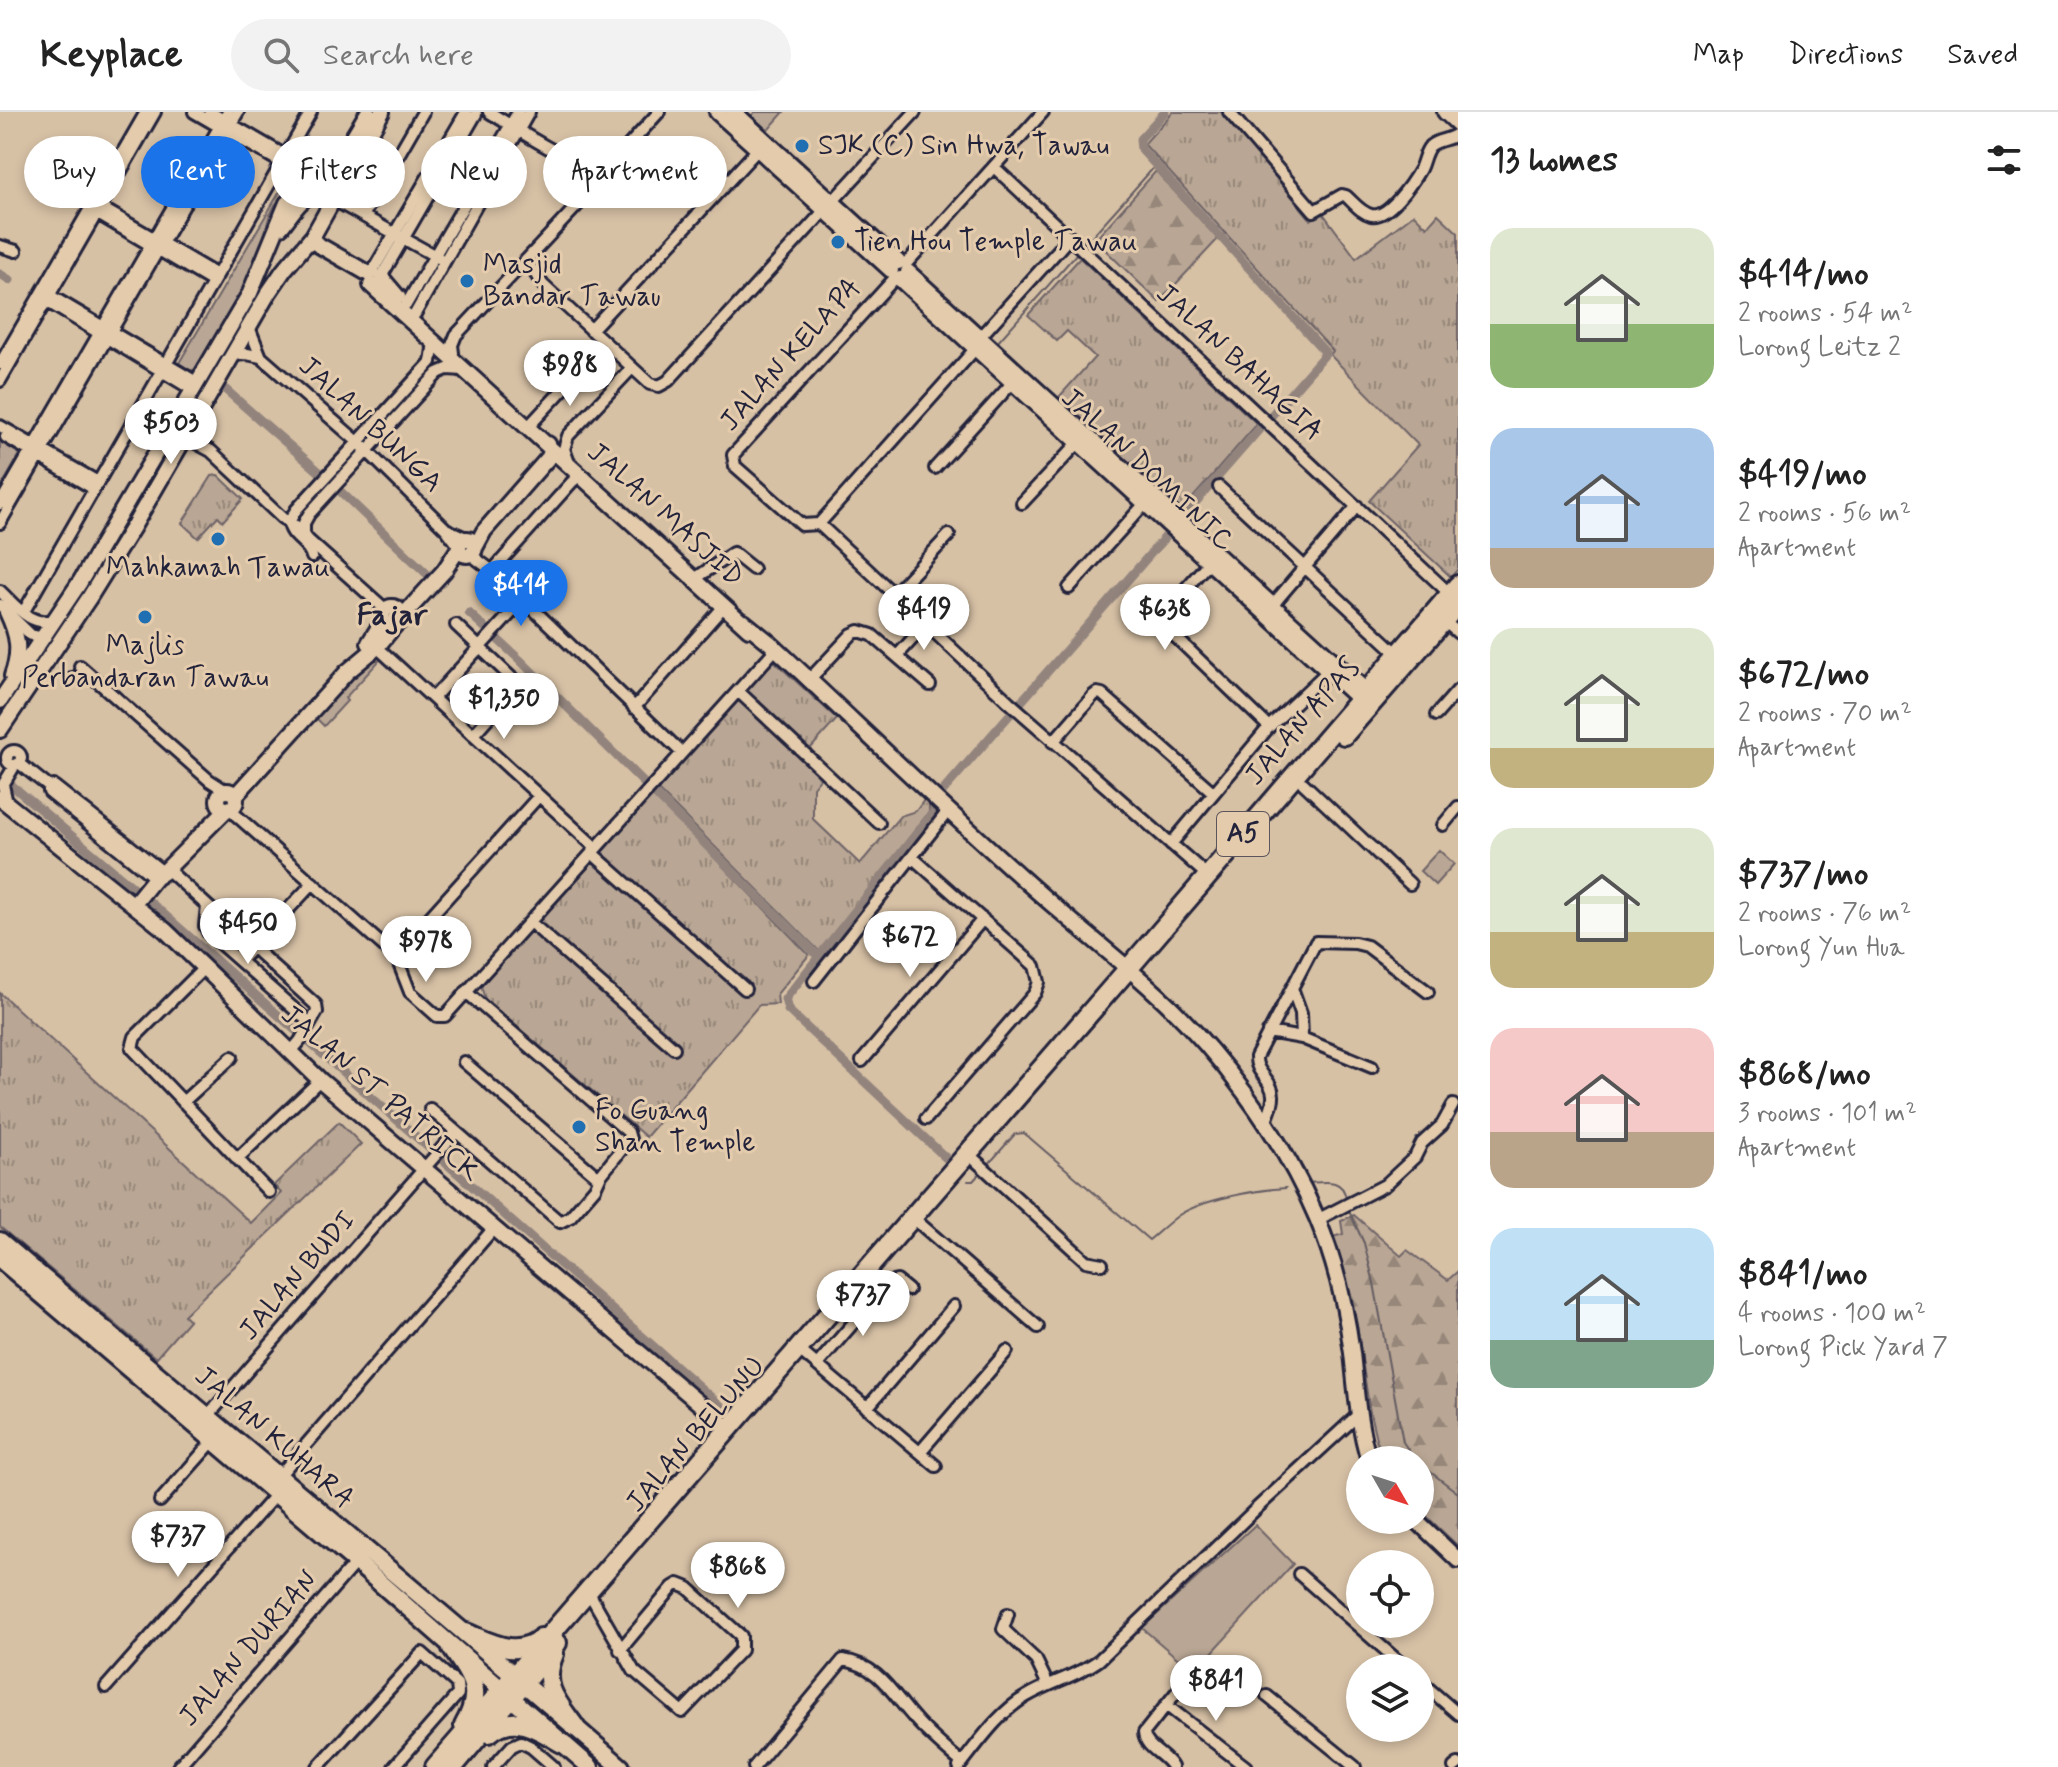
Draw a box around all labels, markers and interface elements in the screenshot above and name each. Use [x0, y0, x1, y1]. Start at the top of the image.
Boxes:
search box [231, 19, 791, 91]
text: Keyplace [40, 31, 183, 80]
icon: search [259, 33, 303, 77]
text: Search here [323, 36, 474, 75]
text: Map [1693, 37, 1744, 74]
text: Directions [1788, 37, 1903, 74]
text: Saved [1947, 37, 2018, 74]
place label: SJK (C) Sin Hwa, Tawau [818, 128, 1109, 165]
chip: Buy [24, 136, 125, 208]
chip: Rent [141, 136, 255, 208]
chip: Filters [271, 136, 405, 208]
chip: New [421, 136, 527, 208]
chip: Apartment [543, 136, 727, 208]
marker: SJK (C) Sin Hwa, Tawau [793, 137, 811, 155]
text: 13 homes [1490, 138, 1618, 183]
icon: filters [1982, 138, 2026, 182]
place label: Tien Hou Temple Tawau [854, 224, 1137, 261]
marker: Tien Hou Temple Tawau [829, 233, 847, 251]
place label: Masjid Bandar Tawau [483, 247, 661, 316]
text: $414/mo [1738, 252, 1869, 297]
icon: home [1554, 260, 1650, 356]
street label: JALAN KELAPA [712, 270, 870, 440]
marker: Masjid Bandar Tawau [458, 272, 476, 290]
street label: JALAN BAHAGIA [1147, 276, 1331, 450]
text: 2 rooms · 54 m² [1738, 297, 1913, 331]
text: Lorong Leitz 2 [1738, 331, 1901, 365]
pin: $988 [523, 340, 617, 408]
street label: JALAN BUNGA [290, 349, 450, 501]
text: $988 [542, 349, 598, 383]
street label: JALAN DOMINIC [1053, 380, 1242, 560]
pin: $503 [124, 398, 218, 466]
text: $503 [143, 407, 199, 441]
street label: JALAN MASJID [579, 435, 751, 595]
text: $419/mo [1738, 452, 1867, 497]
icon: home [1554, 460, 1650, 556]
text: 2 rooms · 56 m² [1738, 497, 1911, 531]
marker: Mahkamah Tawau [209, 530, 227, 548]
text: Apartment [1738, 531, 1856, 565]
place label: Mahkamah Tawau [106, 550, 330, 587]
pin: $414 [474, 560, 568, 628]
text: $414 [493, 569, 549, 603]
pin: $419 [877, 584, 971, 652]
pin: $638 [1118, 584, 1212, 652]
text: $419 [896, 593, 952, 627]
text: $638 [1138, 593, 1192, 627]
district label: Fajar [357, 596, 428, 635]
marker: Majlis Perbandaran Tawau [136, 608, 154, 626]
place label: Majlis Perbandaran Tawau [21, 628, 269, 697]
street label: JALAN APAS [1237, 650, 1369, 794]
text: $672/mo [1738, 652, 1869, 697]
icon: home [1554, 660, 1650, 756]
pin: $1,350 [439, 673, 569, 741]
text: $1,350 [468, 682, 540, 716]
text: 2 rooms · 70 m² [1738, 697, 1912, 731]
text: Apartment [1738, 731, 1856, 765]
road number: A5 [1217, 812, 1269, 856]
text: $737/mo [1738, 852, 1868, 897]
icon: home [1554, 860, 1650, 956]
text: 2 rooms · 76 m² [1738, 897, 1911, 931]
pin: $450 [201, 898, 295, 966]
text: $450 [218, 907, 278, 941]
pin: $672 [863, 911, 957, 979]
pin: $978 [379, 916, 473, 984]
text: $672 [881, 920, 939, 954]
text: $978 [398, 925, 454, 959]
text: Lorong Yun Hua [1738, 931, 1905, 965]
street label: JALAN ST PATRICK [273, 997, 488, 1191]
text: $868/mo [1738, 1052, 1871, 1097]
icon: home [1554, 1060, 1650, 1156]
place label: Fo Guang Shan Temple [595, 1093, 755, 1162]
text: 3 rooms · 101 m² [1738, 1097, 1917, 1131]
marker: Fo Guang Shan Temple [570, 1118, 588, 1136]
text: Apartment [1738, 1131, 1856, 1165]
street label: JALAN BUDI [231, 1203, 365, 1349]
text: $841/mo [1738, 1252, 1867, 1297]
icon: home [1554, 1260, 1650, 1356]
pin: $737 [816, 1270, 910, 1338]
text: $737 [835, 1279, 891, 1313]
text: 4 rooms · 100 m² [1738, 1297, 1926, 1331]
text: Lorong Pick Yard 7 [1738, 1331, 1948, 1365]
street label: JALAN BELUNU [618, 1349, 774, 1521]
street label: JALAN KUHARA [186, 1358, 362, 1518]
north arrow [1346, 1446, 1434, 1534]
map controls [1346, 1446, 1434, 1742]
pin: $737 [131, 1511, 225, 1579]
text: $737 [150, 1520, 206, 1554]
pin: $868 [691, 1542, 785, 1610]
button: locate [1346, 1550, 1434, 1638]
text: $868 [709, 1551, 767, 1585]
street label: JALAN DURIAN [171, 1563, 327, 1735]
button: layers [1346, 1654, 1434, 1742]
pin: $841 [1169, 1655, 1263, 1723]
text: $841 [1188, 1664, 1244, 1698]

